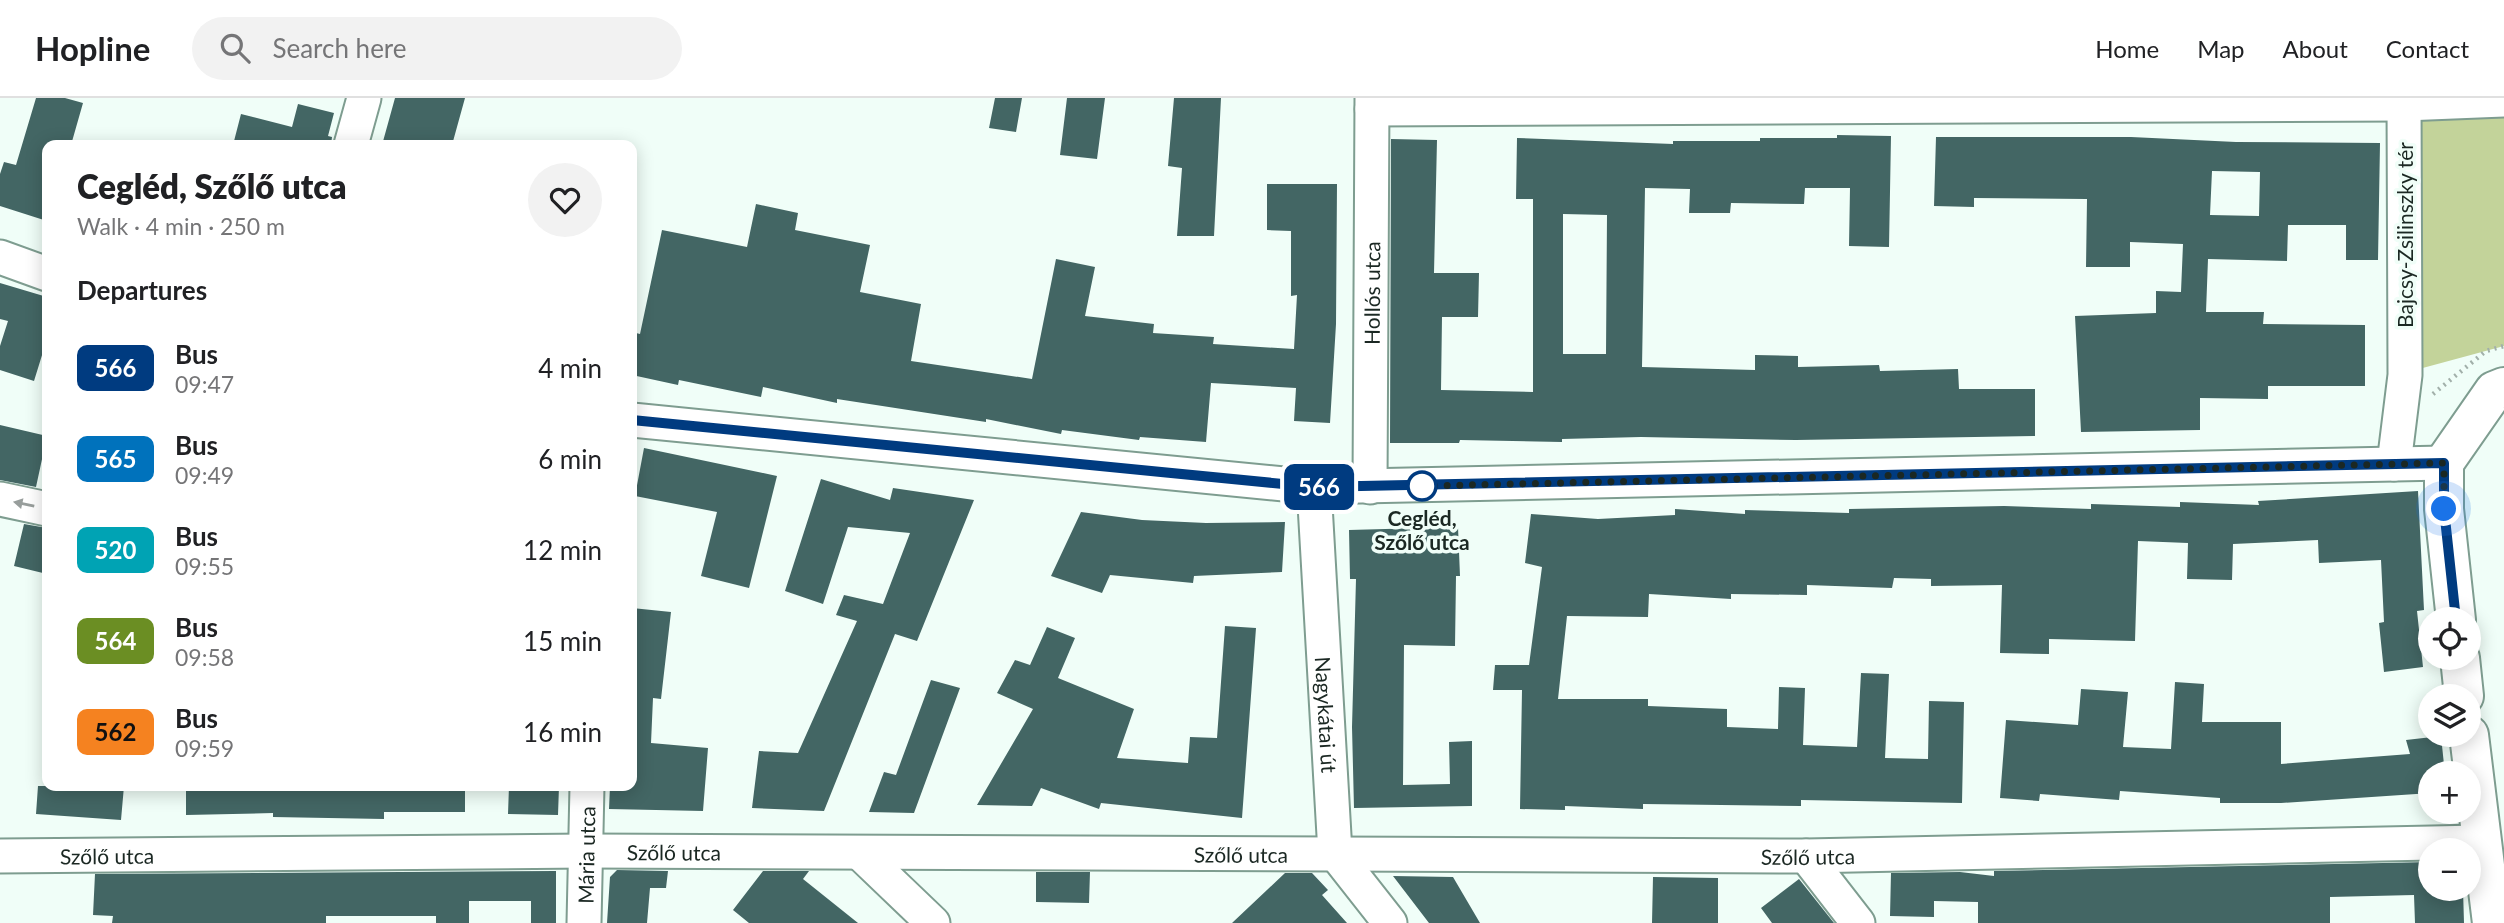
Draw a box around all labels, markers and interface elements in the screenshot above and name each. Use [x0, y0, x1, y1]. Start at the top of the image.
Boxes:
search box [192, 17, 682, 80]
text: Hopline [35, 28, 150, 68]
icon: search [216, 29, 254, 67]
text: Search here [272, 32, 407, 64]
text: Home [2095, 34, 2159, 63]
text: Map [2197, 34, 2245, 63]
text: About [2283, 34, 2348, 63]
text: Contact [2386, 34, 2469, 63]
street label: Bajcsy-Zsilinszky tér [2392, 142, 2417, 328]
button: heart [528, 163, 602, 237]
text: Cegléd, Szőlő utca [77, 166, 346, 206]
text: Walk · 4 min · 250 m [77, 212, 285, 240]
street label: Hollós utca [1358, 241, 1384, 345]
text: Departures [77, 274, 207, 306]
text: Bus [175, 338, 218, 370]
text: 4 min [538, 352, 602, 384]
text: 566 [95, 353, 136, 382]
text: 09:47 [175, 370, 234, 398]
text: Bus [175, 429, 218, 461]
text: 6 min [538, 443, 602, 475]
text: 565 [95, 444, 136, 473]
text: 09:49 [175, 461, 234, 489]
line badge: 566 [1279, 464, 1359, 510]
marker: Cegléd, Szőlő utca [1407, 471, 1437, 501]
text: 566 [1298, 472, 1340, 501]
your location [2426, 491, 2461, 526]
one-way arrow [13, 498, 35, 509]
place label: Cegléd, Szőlő utca [1374, 505, 1470, 554]
text: Bus [175, 520, 218, 552]
text: 12 min [523, 534, 602, 566]
text: 520 [95, 535, 136, 564]
text: 09:55 [175, 552, 234, 580]
map controls [2418, 607, 2481, 901]
button: locate [2418, 607, 2481, 670]
text: Bus [175, 611, 218, 643]
text: 15 min [523, 625, 602, 657]
text: 564 [95, 626, 136, 655]
text: 09:58 [175, 643, 234, 671]
street label: Nagykátai út [1311, 656, 1343, 774]
button: layers [2418, 684, 2481, 747]
text: Bus [175, 702, 218, 734]
text: 16 min [523, 716, 602, 748]
text: 562 [95, 717, 136, 746]
text: 09:59 [175, 734, 234, 762]
button: + [2418, 761, 2481, 824]
street label: Mária utca [572, 806, 599, 904]
button: − [2418, 838, 2481, 901]
street label: Szőlő utca [627, 839, 721, 864]
street label: Szőlő utca [1194, 841, 1288, 866]
street label: Szőlő utca [60, 842, 154, 868]
street label: Szőlő utca [1761, 842, 1855, 869]

